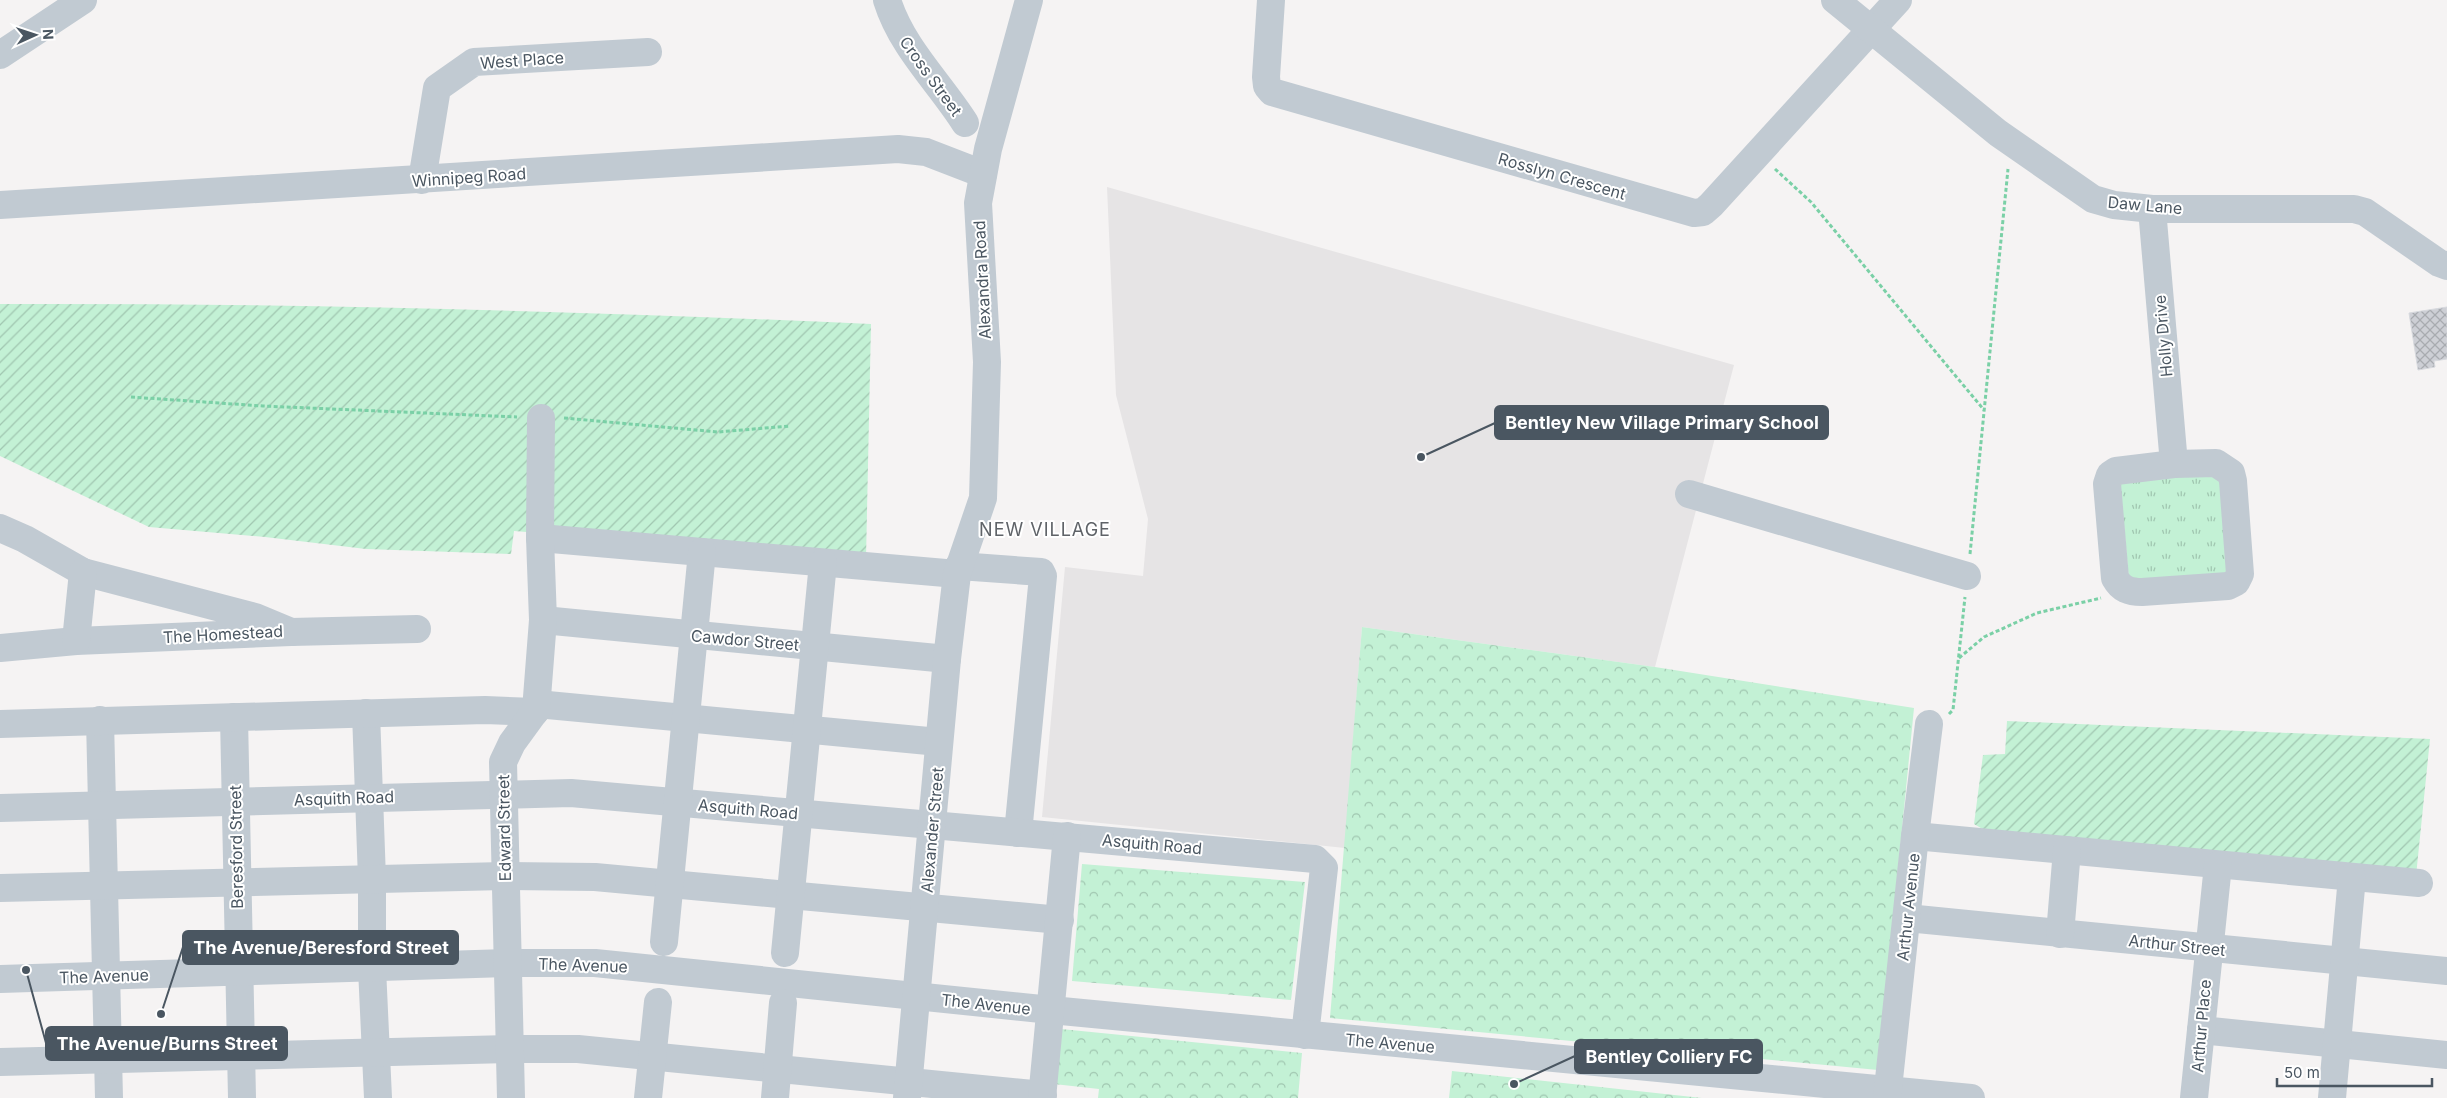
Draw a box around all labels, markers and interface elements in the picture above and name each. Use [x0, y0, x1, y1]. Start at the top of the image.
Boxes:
north arrow [10, 10, 60, 60]
text: N [40, 29, 57, 40]
street label: Cross Street [895, 32, 967, 120]
street label: West Place [479, 47, 565, 73]
street label: Rosslyn Crescent [1496, 148, 1628, 204]
street label: Winnipeg Road [411, 163, 527, 191]
street label: Daw Lane [2107, 192, 2183, 218]
street label: Alexandra Road [969, 220, 995, 340]
street label: Holly Drive [2149, 294, 2177, 378]
callout: Bentley New Village Primary School [1495, 406, 1828, 439]
text: Bentley New Village Primary School [1505, 412, 1819, 433]
district label: NEW VILLAGE [979, 519, 1111, 540]
street label: The Homestead [162, 621, 284, 647]
street label: Cawdor Street [690, 625, 800, 655]
street label: Alexander Street [917, 766, 947, 894]
street label: Edward Street [493, 774, 515, 882]
street label: Beresford Street [225, 785, 247, 909]
street label: Asquith Road [293, 786, 395, 810]
street label: Asquith Road [697, 795, 799, 823]
street label: Asquith Road [1101, 830, 1203, 858]
street label: Arthur Avenue [1892, 852, 1924, 962]
street label: Arthur Street [2128, 930, 2226, 960]
callout: The Avenue/Beresford Street [183, 931, 458, 964]
text: The Avenue/Beresford Street [193, 937, 449, 958]
street label: The Avenue [538, 953, 628, 977]
street label: The Avenue [59, 964, 149, 988]
street label: Arthur Place [2187, 979, 2215, 1073]
street label: The Avenue [940, 989, 1032, 1019]
callout: The Avenue/Burns Street [46, 1027, 287, 1060]
street label: The Avenue [1344, 1029, 1436, 1057]
text: The Avenue/Burns Street [56, 1033, 278, 1054]
callout: Bentley Colliery FC [1575, 1040, 1762, 1073]
text: Bentley Colliery FC [1585, 1046, 1753, 1067]
scale bar [2277, 1056, 2432, 1088]
text: 50 m [2284, 1063, 2320, 1082]

